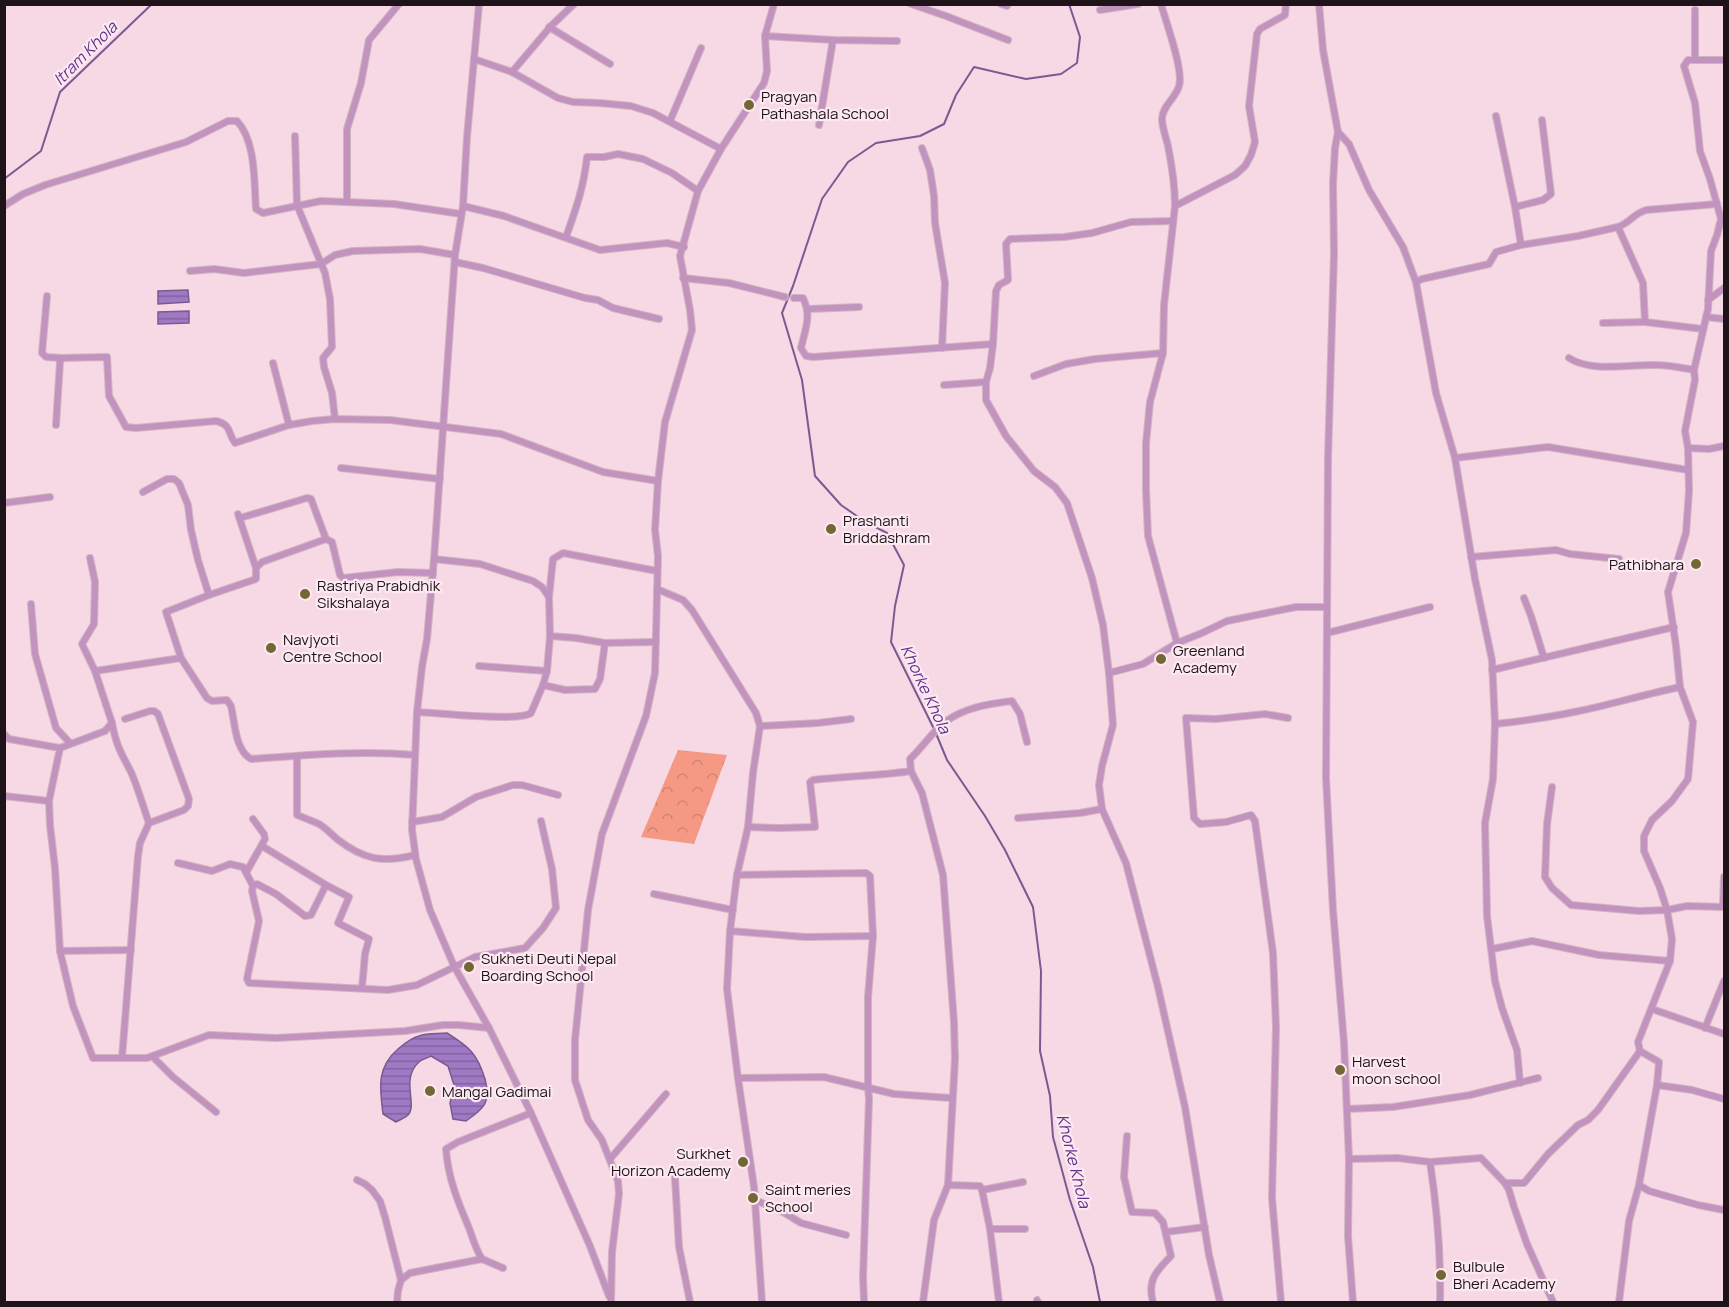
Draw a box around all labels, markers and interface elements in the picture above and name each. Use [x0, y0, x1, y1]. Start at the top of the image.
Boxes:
water label: Itram Khola [48, 15, 123, 90]
place label: Pragyan Pathashala School [761, 86, 889, 124]
marker: Pragyan Pathashala School [742, 98, 756, 112]
place label: Prashanti Briddashram [843, 510, 930, 548]
marker: Prashanti Briddashram [824, 522, 838, 536]
place label: Pathibhara [1609, 554, 1684, 575]
marker: Pathibhara [1689, 557, 1703, 571]
place label: Rastriya Prabidhik Sikshalaya [317, 575, 441, 613]
marker: Rastriya Prabidhik Sikshalaya [298, 587, 312, 601]
place label: Navjyoti Centre School [283, 629, 382, 667]
place label: Greenland Academy [1173, 640, 1245, 678]
marker: Navjyoti Centre School [264, 641, 278, 655]
water label: Khorke Khola [896, 641, 957, 738]
marker: Greenland Academy [1154, 652, 1168, 666]
place label: Sukheti Deuti Nepal Boarding School [481, 948, 617, 986]
marker: Sukheti Deuti Nepal Boarding School [462, 960, 476, 974]
place label: Harvest moon school [1352, 1051, 1441, 1089]
marker: Harvest moon school [1333, 1063, 1347, 1077]
place label: Mangal Gadimai [442, 1081, 551, 1102]
marker: Mangal Gadimai [423, 1084, 437, 1098]
water label: Khorke Khola [1052, 1112, 1097, 1211]
place label: Surkhet Horizon Academy [611, 1143, 731, 1181]
marker: Surkhet Horizon Academy [736, 1155, 750, 1169]
place label: Saint meries School [765, 1179, 851, 1217]
marker: Saint meries School [746, 1191, 760, 1205]
place label: Bulbule Bheri Academy [1453, 1256, 1556, 1294]
marker: Bulbule Bheri Academy [1434, 1268, 1448, 1282]

